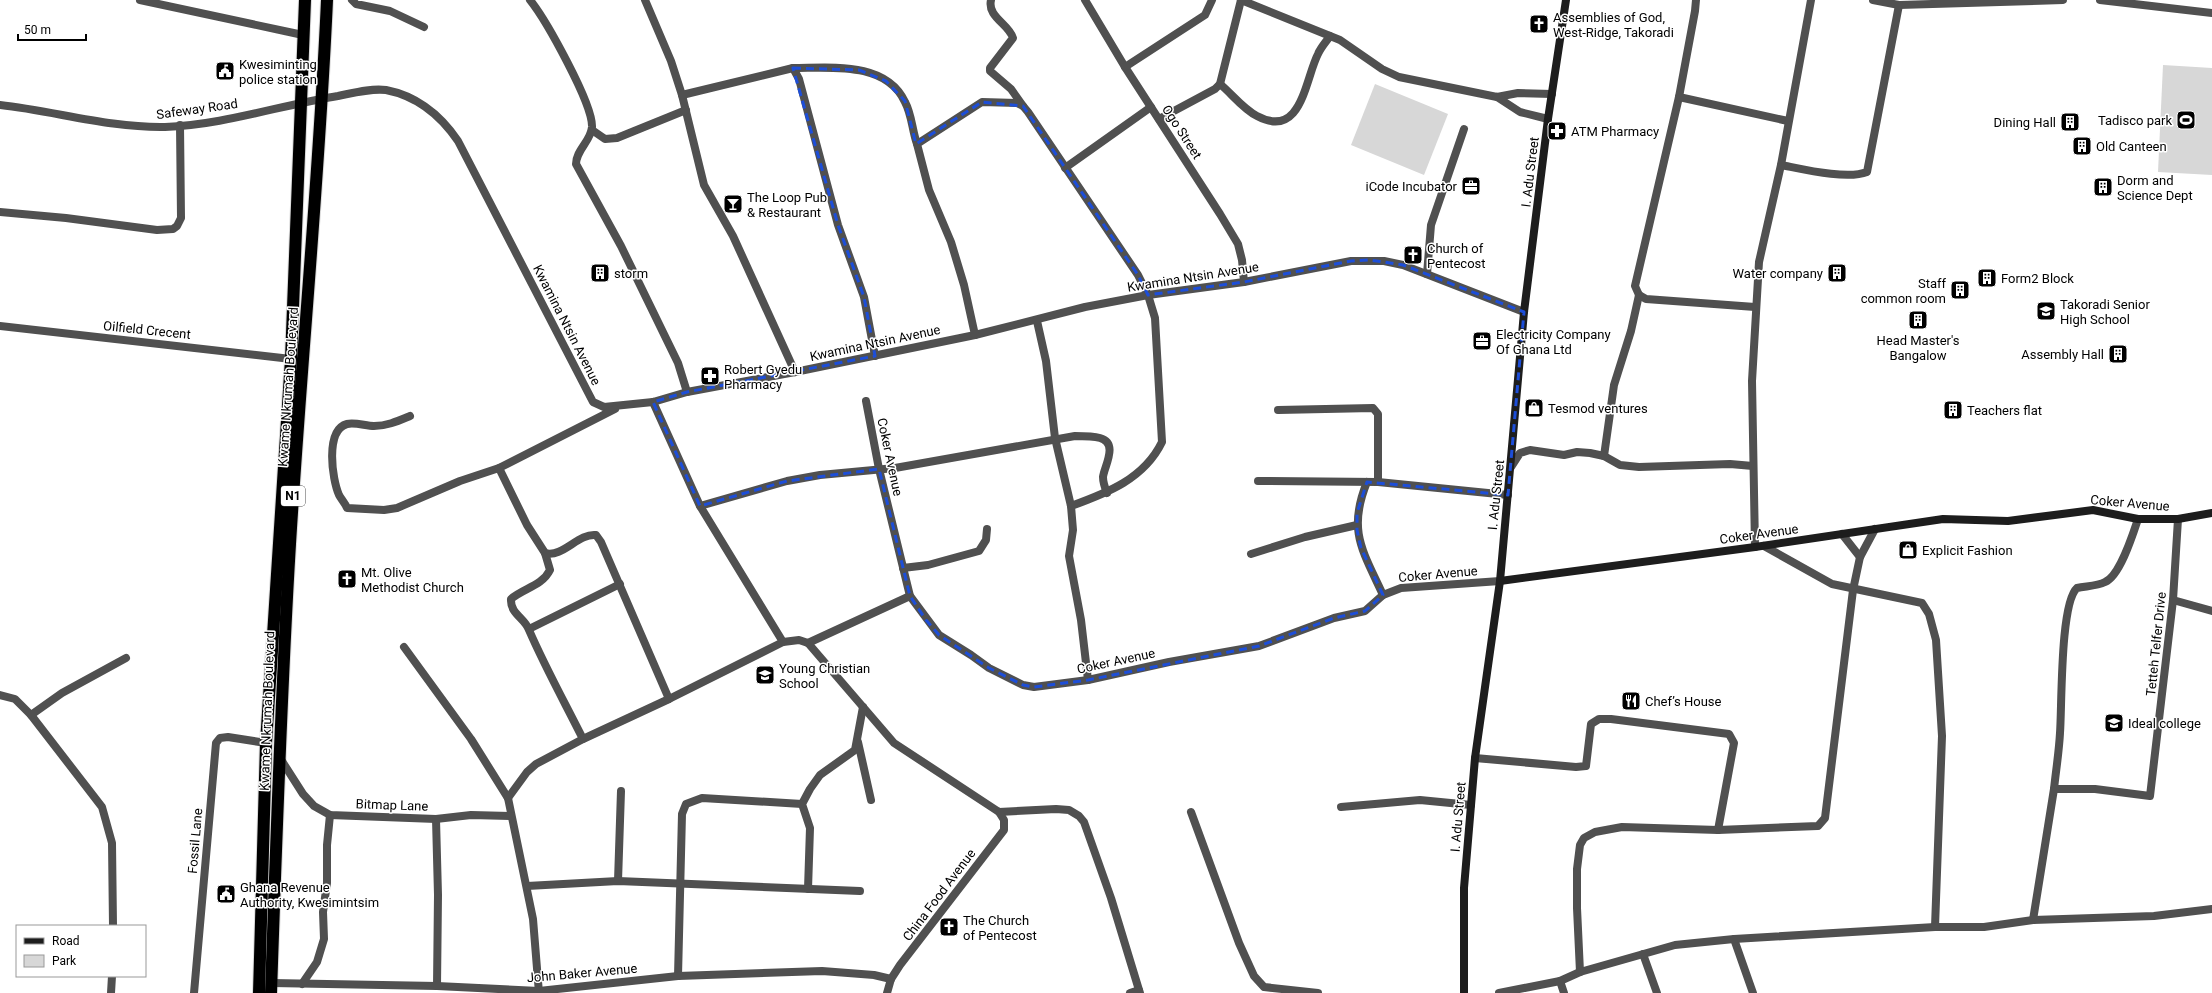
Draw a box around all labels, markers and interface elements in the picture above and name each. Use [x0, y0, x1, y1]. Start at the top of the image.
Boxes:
place label: Assemblies of God, West-Ridge, Takoradi [1553, 10, 1674, 40]
church icon: Assemblies of God, West-Ridge, Takoradi [1528, 13, 1550, 35]
scale bar [18, 16, 86, 42]
text: 50 m [24, 23, 51, 37]
place label: Kwesiminting police station [239, 57, 317, 87]
public building icon: Kwesiminting police station [214, 60, 236, 82]
street label: Safeway Road [155, 96, 239, 122]
street label: Ogo Street [1159, 102, 1205, 162]
sports icon: Tadisco park [2175, 109, 2197, 131]
building icon: Dining Hall [2059, 111, 2081, 133]
place label: Tadisco park [2098, 113, 2172, 128]
place label: Dining Hall [1994, 115, 2056, 130]
pharmacy icon: ATM Pharmacy [1546, 120, 1568, 142]
place label: ATM Pharmacy [1571, 124, 1659, 139]
building icon: Old Canteen [2071, 135, 2093, 157]
street label: I. Adu Street [1518, 136, 1542, 208]
place label: Old Canteen [2096, 139, 2167, 154]
place label: Dorm and Science Dept [2117, 173, 2193, 203]
office icon: iCode Incubator [1460, 175, 1482, 197]
building icon: Dorm and Science Dept [2092, 176, 2114, 198]
place label: iCode Incubator [1366, 179, 1458, 194]
place label: The Loop Pub & Restaurant [747, 190, 827, 220]
bar icon: The Loop Pub & Restaurant [722, 193, 744, 215]
place label: Church of Pentecost [1427, 241, 1486, 271]
church icon: Church of Pentecost [1402, 244, 1424, 266]
street label: Kwamina Ntsin Avenue [1126, 259, 1260, 295]
street label: Kwamina Ntsin Avenue [530, 262, 604, 388]
building icon: storm [589, 262, 611, 284]
building icon: Water company [1826, 262, 1848, 284]
place label: storm [614, 266, 648, 281]
place label: Water company [1733, 266, 1823, 281]
building icon: Form2 Block [1976, 267, 1998, 289]
place label: Form2 Block [2001, 271, 2074, 286]
place label: Staff common room [1861, 276, 1946, 306]
building icon: Staff common room [1949, 279, 1971, 301]
place label: Takoradi Senior High School [2060, 297, 2150, 327]
school or university icon: Takoradi Senior High School [2035, 300, 2057, 322]
street label: Kwame Nkrumah Boulevard [275, 307, 301, 467]
building icon: Head Master's Bangalow [1907, 309, 1929, 331]
street label: Oilfield Crecent [103, 318, 191, 342]
street label: Kwamina Ntsin Avenue [808, 322, 942, 364]
place label: Electricity Company Of Ghana Ltd [1496, 327, 1611, 357]
office icon: Electricity Company Of Ghana Ltd [1471, 330, 1493, 352]
place label: Head Master's Bangalow [1876, 333, 1960, 363]
building icon: Assembly Hall [2107, 343, 2129, 365]
place label: Assembly Hall [2021, 347, 2104, 362]
place label: Robert Gyedu Pharmacy [724, 362, 802, 392]
pharmacy icon: Robert Gyedu Pharmacy [699, 365, 721, 387]
shop icon: Tesmod ventures [1523, 397, 1545, 419]
building icon: Teachers flat [1942, 399, 1964, 421]
place label: Tesmod ventures [1548, 401, 1648, 416]
place label: Teachers flat [1967, 403, 2042, 418]
street label: Coker Avenue [874, 417, 906, 497]
street label: I. Adu Street [1485, 459, 1507, 531]
road number: N1 [281, 486, 305, 506]
street label: Coker Avenue [2090, 492, 2170, 514]
street label: Coker Avenue [1719, 521, 1799, 547]
shop icon: Explicit Fashion [1897, 539, 1919, 561]
place label: Explicit Fashion [1922, 543, 2013, 558]
street label: Coker Avenue [1398, 563, 1478, 585]
place label: Mt. Olive Methodist Church [361, 565, 464, 595]
church icon: Mt. Olive Methodist Church [336, 568, 358, 590]
street label: Tetteh Telfer Drive [2143, 591, 2169, 697]
street label: Kwame Nkrumah Boulevard [257, 631, 277, 791]
street label: Coker Avenue [1076, 645, 1156, 677]
place label: Young Christian School [779, 661, 870, 691]
school or university icon: Young Christian School [754, 664, 776, 686]
restaurant icon: Chef’s House [1620, 690, 1642, 712]
place label: Chef’s House [1645, 694, 1722, 709]
school or university icon: Ideal college [2103, 712, 2125, 734]
place label: Ideal college [2128, 716, 2201, 731]
street label: I. Adu Street [1447, 781, 1469, 853]
street label: Bitmap Lane [355, 796, 429, 814]
street label: Fossil Lane [185, 808, 205, 874]
street label: China Food Avenue [900, 846, 979, 944]
place label: Ghana Revenue Authority, Kwesimintsim [240, 880, 379, 910]
public building icon: Ghana Revenue Authority, Kwesimintsim [215, 883, 237, 905]
place label: The Church of Pentecost [963, 913, 1037, 943]
church icon: The Church of Pentecost [938, 916, 960, 938]
legend [16, 925, 146, 977]
text: Road [52, 934, 80, 948]
text: Park [52, 954, 77, 968]
street label: John Baker Avenue [526, 961, 638, 985]

